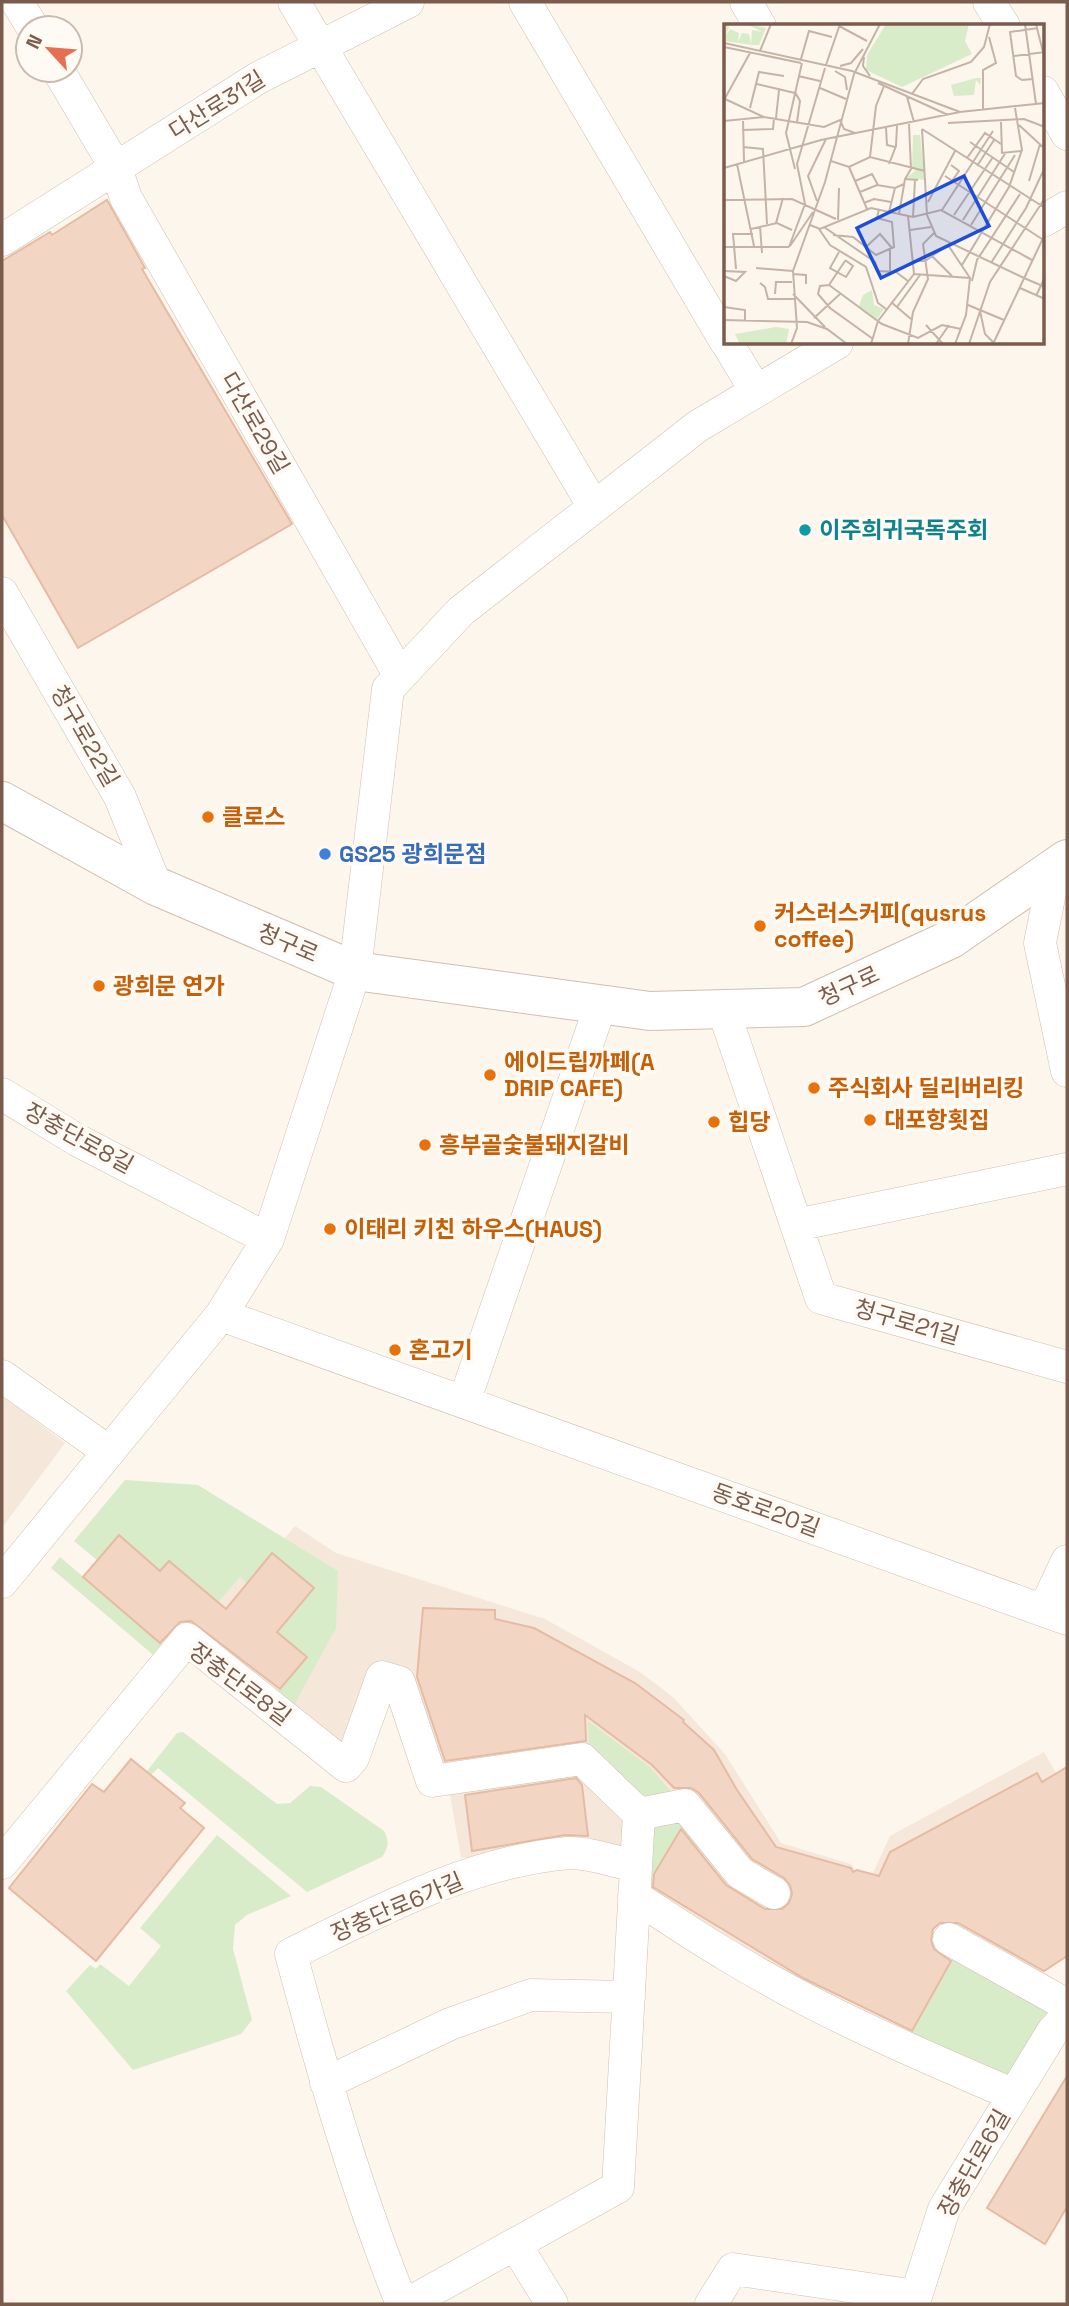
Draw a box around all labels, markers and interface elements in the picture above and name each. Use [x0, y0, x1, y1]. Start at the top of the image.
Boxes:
north arrow [14, 14, 84, 84]
inset map [724, 24, 1044, 345]
text: N [20, 31, 48, 53]
street label: 다산로31길 [163, 64, 271, 146]
street label: 다산로29길 [214, 367, 296, 479]
place label: 이주희귀국독주회 [819, 515, 988, 545]
marker: 이주희귀국독주회 [797, 522, 813, 538]
street label: 청구로22길 [44, 680, 126, 792]
place label: 클로스 [222, 802, 285, 832]
marker: 클로스 [200, 809, 216, 825]
place label: GS25 광희문점 [339, 839, 486, 869]
marker: GS25 광희문점 [317, 846, 333, 862]
place label: 커스러스커피(qusrus coffee) [774, 898, 986, 954]
street label: 청구로 [253, 917, 323, 969]
marker: 커스러스커피(qusrus coffee) [752, 918, 768, 934]
street label: 청구로 [814, 959, 884, 1013]
place label: 광희문 연가 [113, 971, 225, 1001]
marker: 광희문 연가 [91, 978, 107, 994]
place label: 에이드립까페(A DRIP CAFE) [504, 1047, 655, 1103]
marker: 에이드립까페(A DRIP CAFE) [482, 1067, 498, 1083]
place label: 주식회사 딜리버리킹 [828, 1073, 1024, 1103]
marker: 주식회사 딜리버리킹 [806, 1080, 822, 1096]
street label: 장충단로8길 [19, 1096, 139, 1180]
place label: 대포항횟집 [884, 1105, 990, 1135]
place label: 힙당 [728, 1107, 770, 1137]
marker: 대포항횟집 [862, 1112, 878, 1128]
marker: 힙당 [706, 1114, 722, 1130]
place label: 흥부골숯불돼지갈비 [439, 1130, 629, 1160]
marker: 흥부골숯불돼지갈비 [417, 1137, 433, 1153]
place label: 이태리 키친 하우스(HAUS) [344, 1214, 602, 1244]
marker: 이태리 키친 하우스(HAUS) [322, 1221, 338, 1237]
street label: 청구로21길 [851, 1293, 963, 1351]
place label: 혼고기 [409, 1335, 472, 1365]
marker: 혼고기 [387, 1342, 403, 1358]
street label: 동호로20길 [708, 1477, 824, 1543]
street label: 장충단로8길 [183, 1636, 297, 1732]
street label: 장충단로6가길 [326, 1866, 468, 1948]
street label: 장충단로6길 [931, 2104, 1017, 2222]

